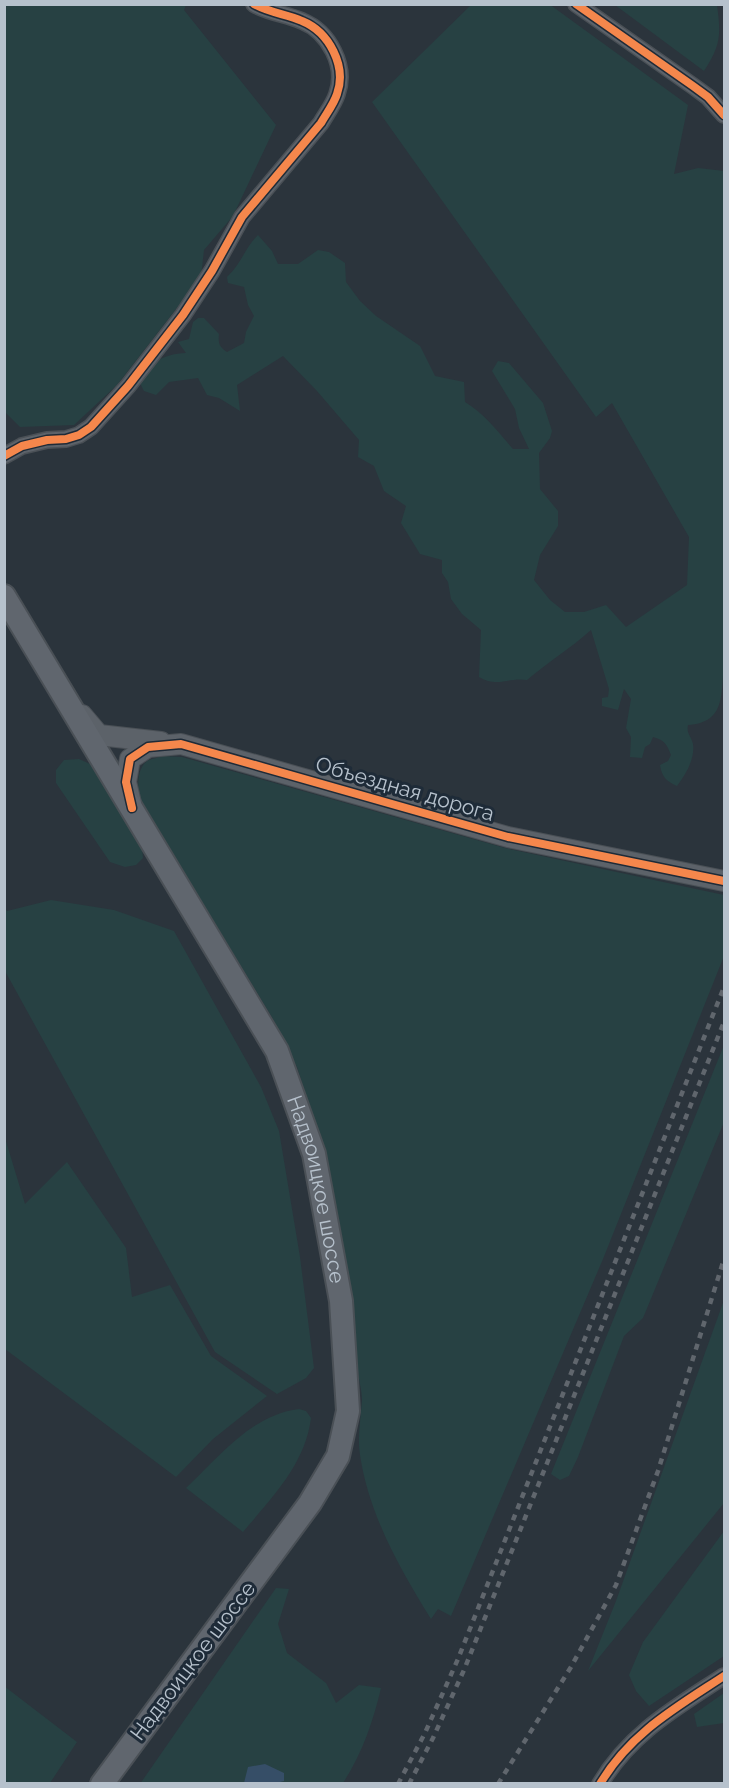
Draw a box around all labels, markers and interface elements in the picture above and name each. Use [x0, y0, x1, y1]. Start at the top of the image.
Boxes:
street label: Объездная дорога [313, 751, 497, 826]
street label: Надвоицкое шоссе [282, 1092, 350, 1285]
street label: Надвоицкое шоссе [125, 1576, 260, 1745]

